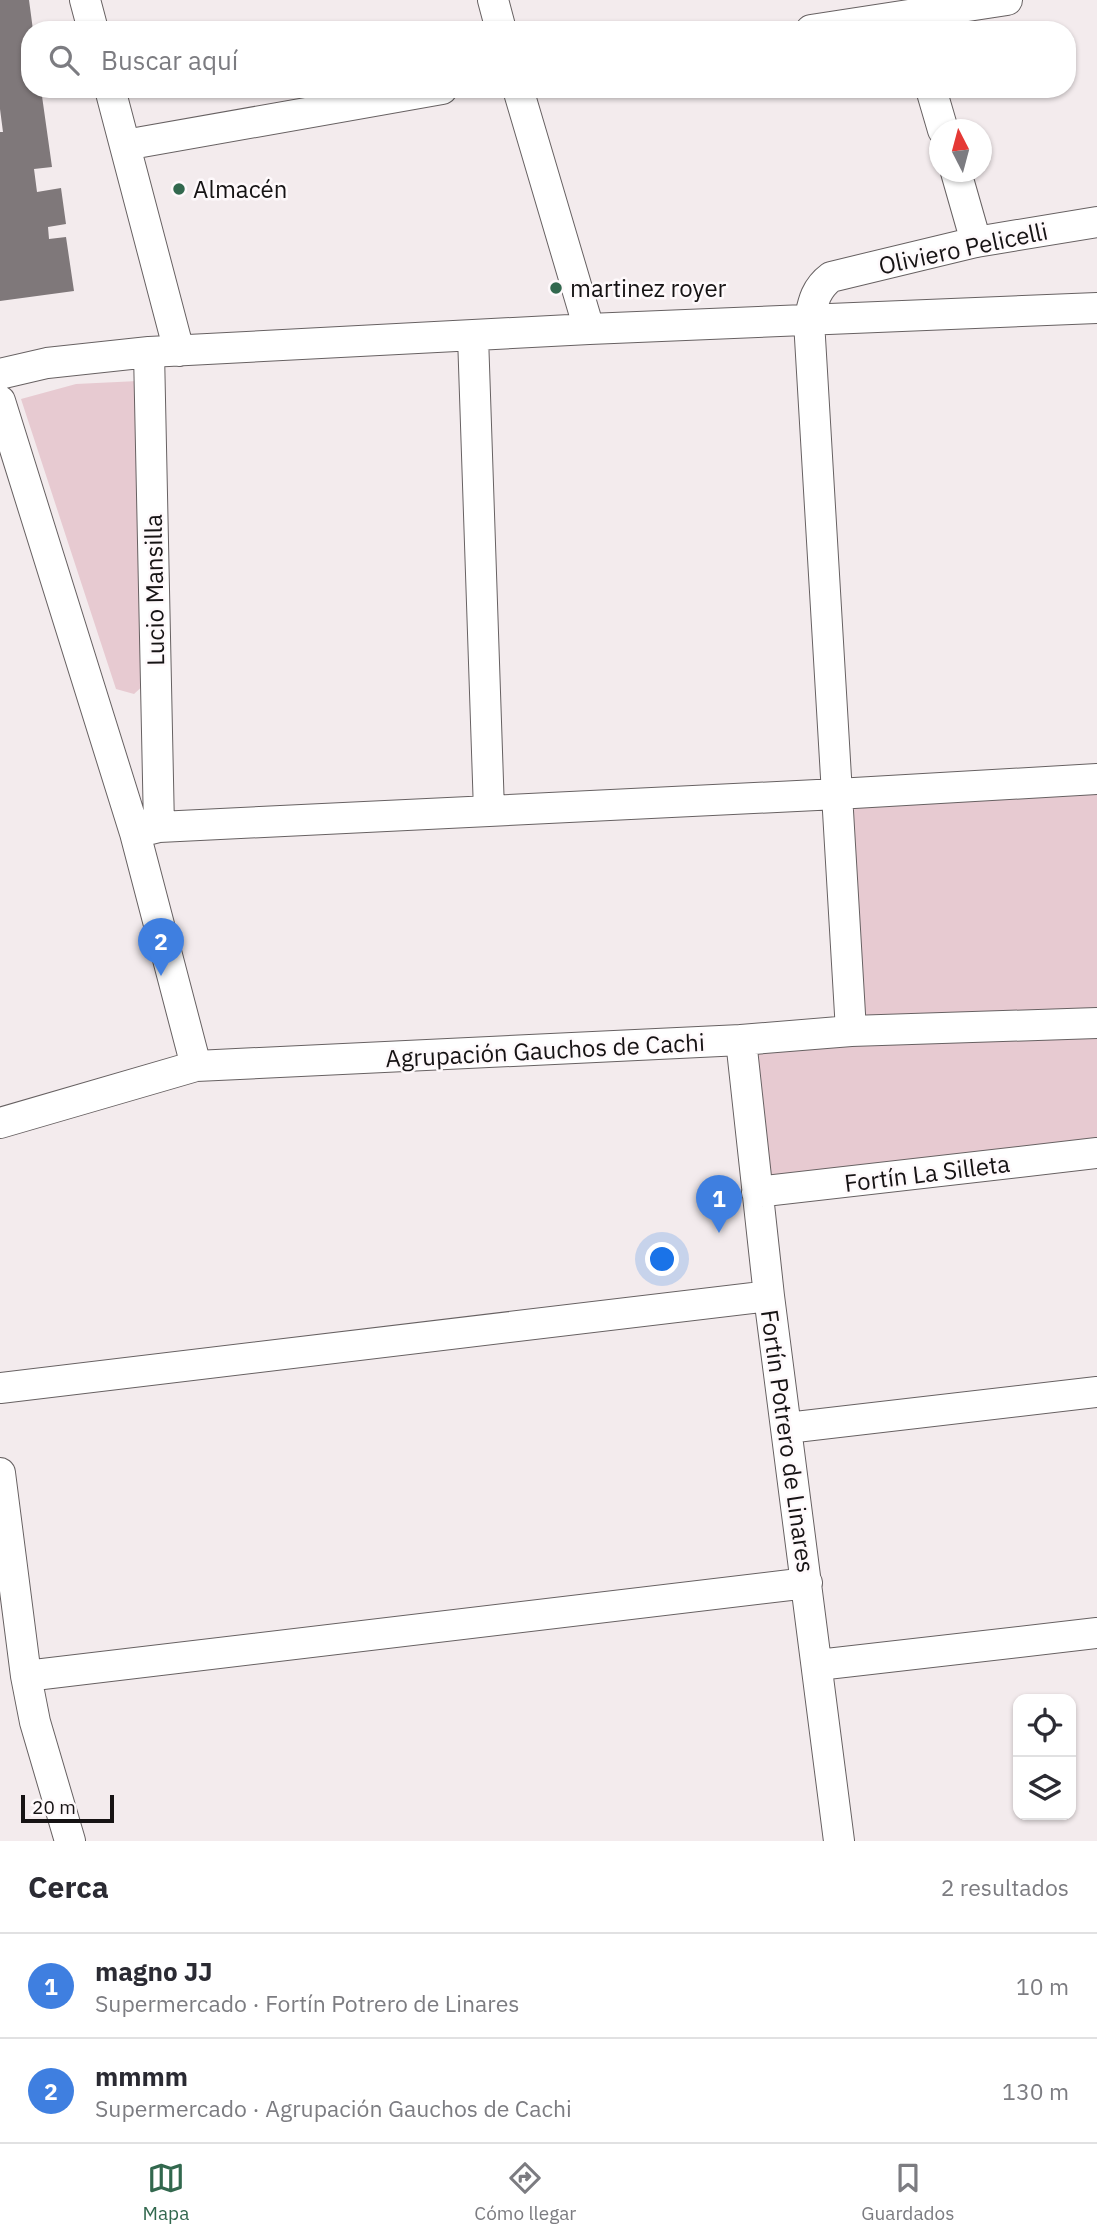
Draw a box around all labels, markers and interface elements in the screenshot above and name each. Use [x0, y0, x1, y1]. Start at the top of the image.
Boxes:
search box [21, 21, 1076, 98]
icon: search [45, 41, 83, 79]
text: Buscar aquí [101, 43, 238, 77]
north arrow [929, 119, 992, 182]
place label: Almacén [193, 173, 287, 205]
marker: Almacén [171, 181, 187, 197]
street label: Oliviero Pelicelli [875, 214, 1051, 282]
place label: martinez royer [570, 272, 727, 304]
marker: martinez royer [548, 280, 564, 296]
street label: Lucio Mansilla [137, 514, 171, 666]
pin: 2 [138, 918, 184, 976]
street label: Agrupación Gauchos de Cachi [384, 1026, 706, 1074]
street label: Fortín La Silleta [842, 1147, 1012, 1199]
pin: 1 [696, 1175, 742, 1233]
your location [645, 1242, 679, 1276]
street label: Fortín Potrero de Linares [754, 1307, 822, 1575]
map controls [1013, 1694, 1076, 1820]
button: locate [1013, 1694, 1076, 1757]
button: layers [1013, 1757, 1076, 1820]
scale bar [21, 1792, 114, 1824]
text: 20 m [32, 1795, 76, 1819]
text: Cerca [28, 1867, 109, 1906]
text: 2 resultados [941, 1872, 1069, 1902]
text: magno JJ [95, 1954, 212, 1988]
text: 1 [44, 1971, 58, 2001]
text: 10 m [1016, 1971, 1069, 2001]
text: Supermercado · Fortín Potrero de Linares [95, 1988, 520, 2018]
text: mmmm [95, 2059, 188, 2093]
text: 2 [44, 2076, 58, 2106]
text: 130 m [1002, 2076, 1069, 2106]
text: Supermercado · Agrupación Gauchos de Cachi [95, 2093, 572, 2123]
tab: Mapa [143, 2159, 189, 2225]
tab: Cómo llegar [474, 2159, 576, 2225]
tab: Guardados [861, 2159, 954, 2225]

